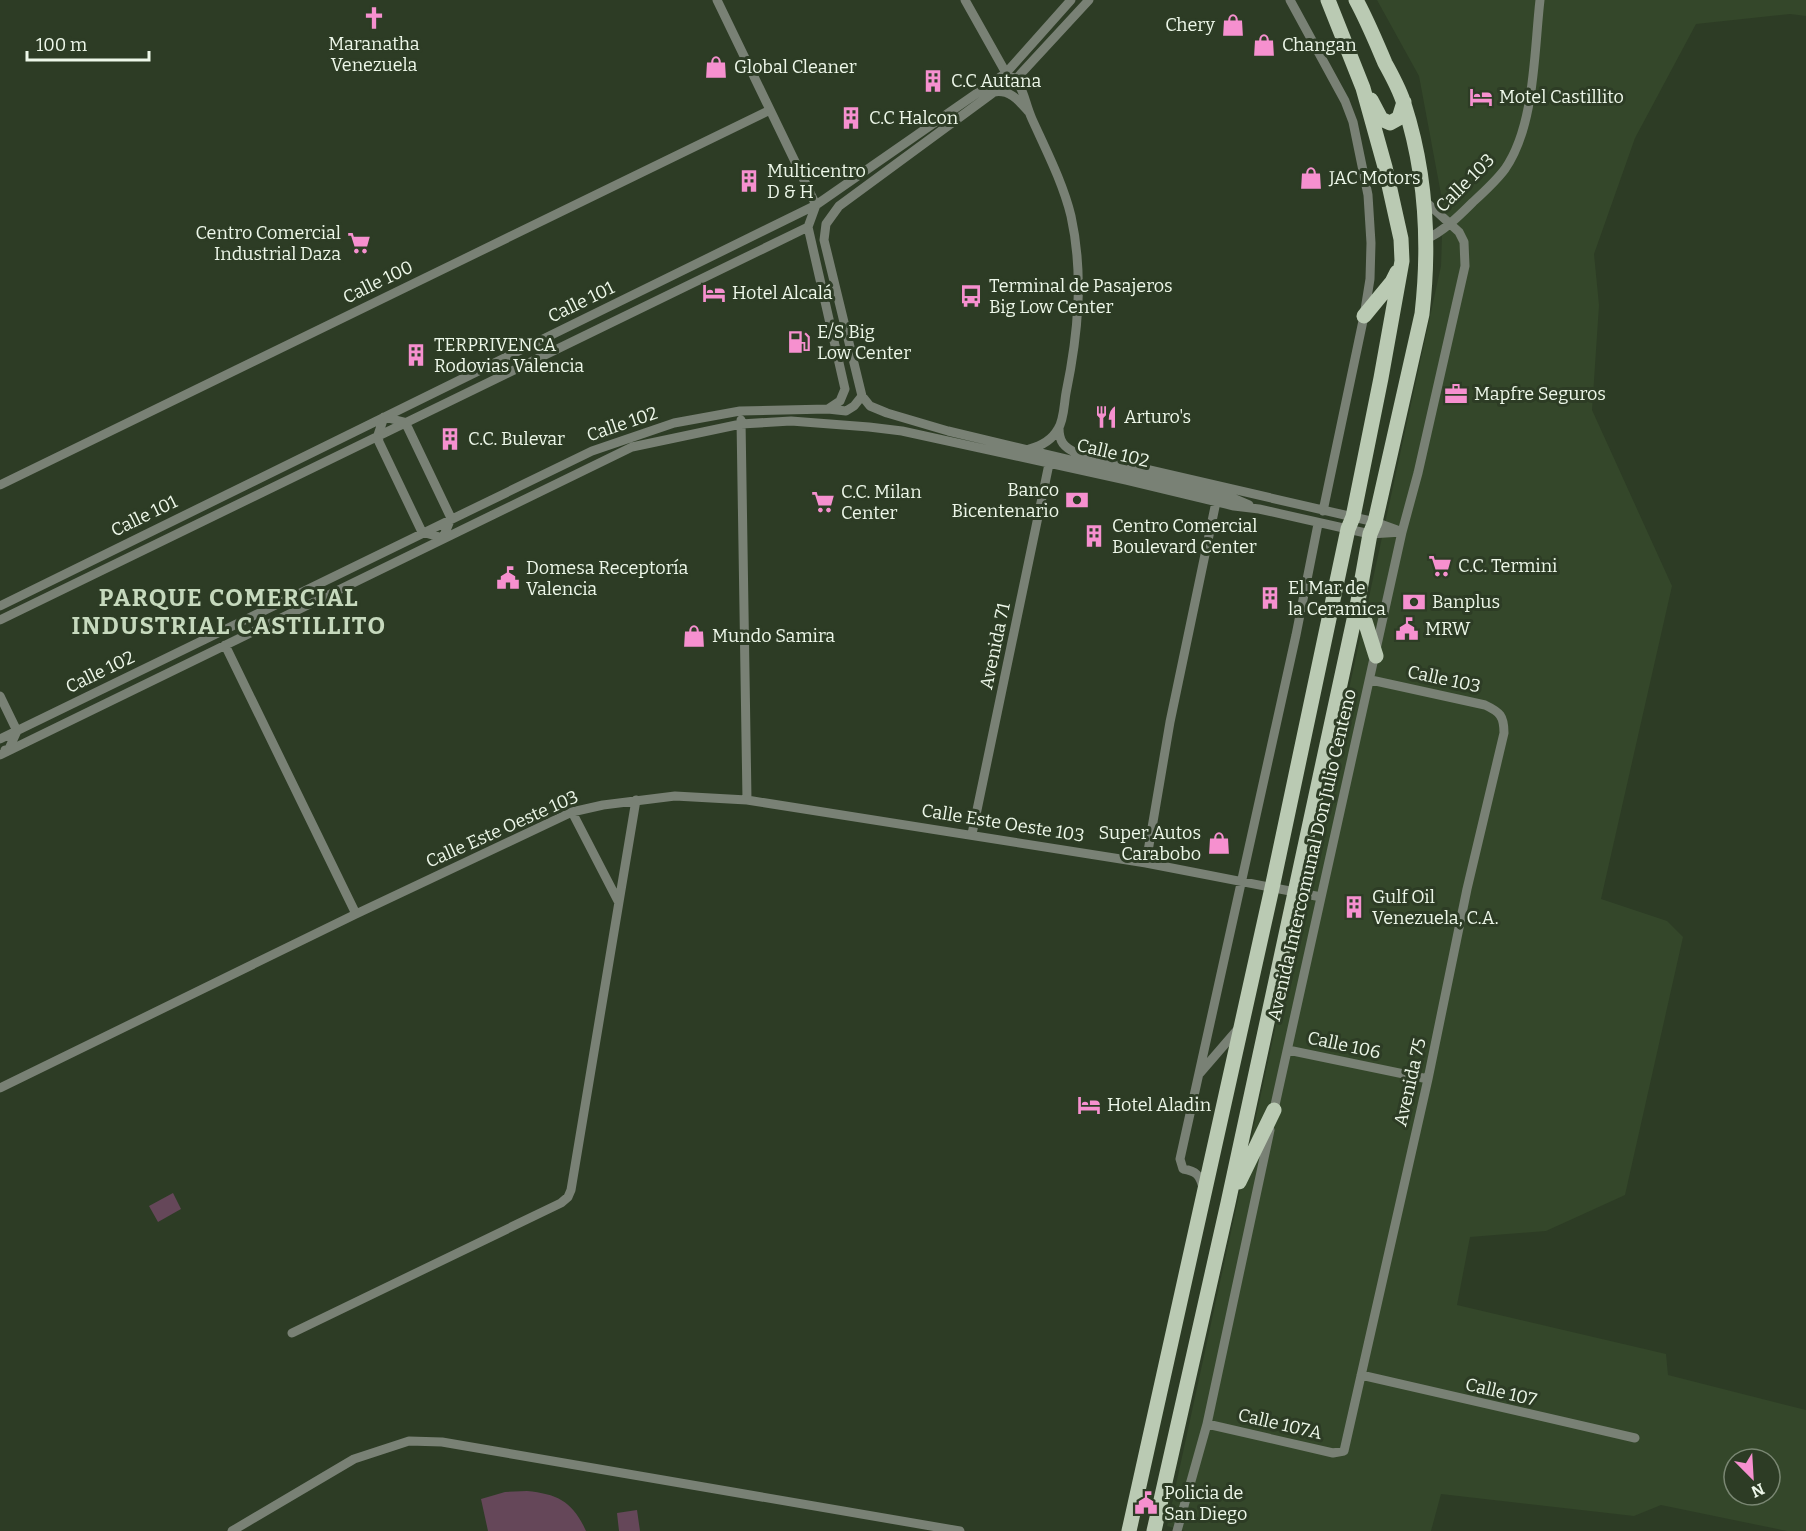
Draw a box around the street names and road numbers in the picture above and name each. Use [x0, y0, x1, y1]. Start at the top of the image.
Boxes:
street label: Calle 103 [1431, 149, 1499, 217]
street label: Calle 100 [339, 256, 417, 308]
street label: Calle 101 [544, 276, 618, 327]
street label: Calle 102 [584, 402, 660, 446]
street label: Calle 102 [1075, 434, 1151, 472]
street label: Calle 101 [107, 490, 181, 541]
street label: Avenida 71 [975, 600, 1015, 691]
street label: Calle 102 [62, 646, 138, 698]
street label: Calle 103 [1406, 661, 1482, 697]
street label: Avenida Intercomunal Don Julio Centeno [1263, 687, 1361, 1023]
street label: Calle Este Oeste 103 [422, 785, 582, 873]
street label: Calle Este Oeste 103 [920, 799, 1086, 847]
street label: Calle 106 [1305, 1027, 1383, 1063]
street label: Avenida 75 [1389, 1036, 1431, 1128]
street label: Calle 107 [1463, 1373, 1539, 1411]
street label: Calle 107A [1236, 1404, 1324, 1444]

